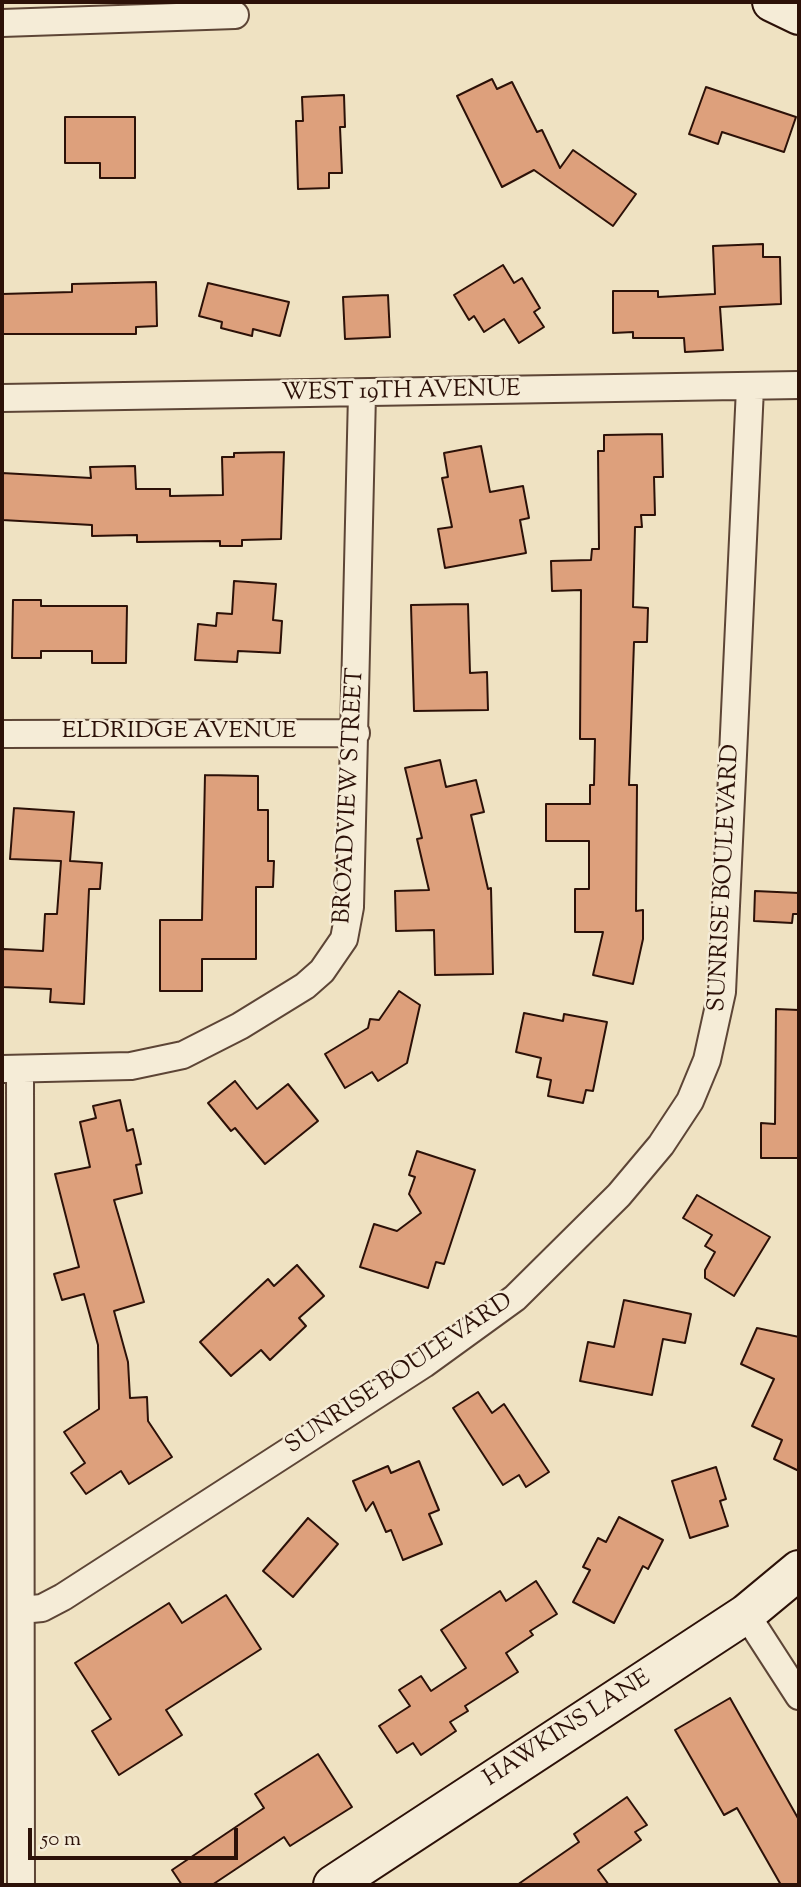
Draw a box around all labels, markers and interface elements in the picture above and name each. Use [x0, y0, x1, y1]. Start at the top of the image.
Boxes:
street label: WEST 19TH AVENUE [281, 377, 521, 409]
street label: BROADVIEW STREET [330, 667, 372, 925]
street label: ELDRIDGE AVENUE [62, 719, 296, 747]
street label: SUNRISE BOULEVARD [705, 744, 747, 1012]
street label: SUNRISE BOULEVARD [281, 1288, 519, 1462]
street label: HAWKINS LANE [479, 1665, 657, 1795]
scale bar [32, 1814, 242, 1858]
text: 50 m [41, 1825, 81, 1855]

